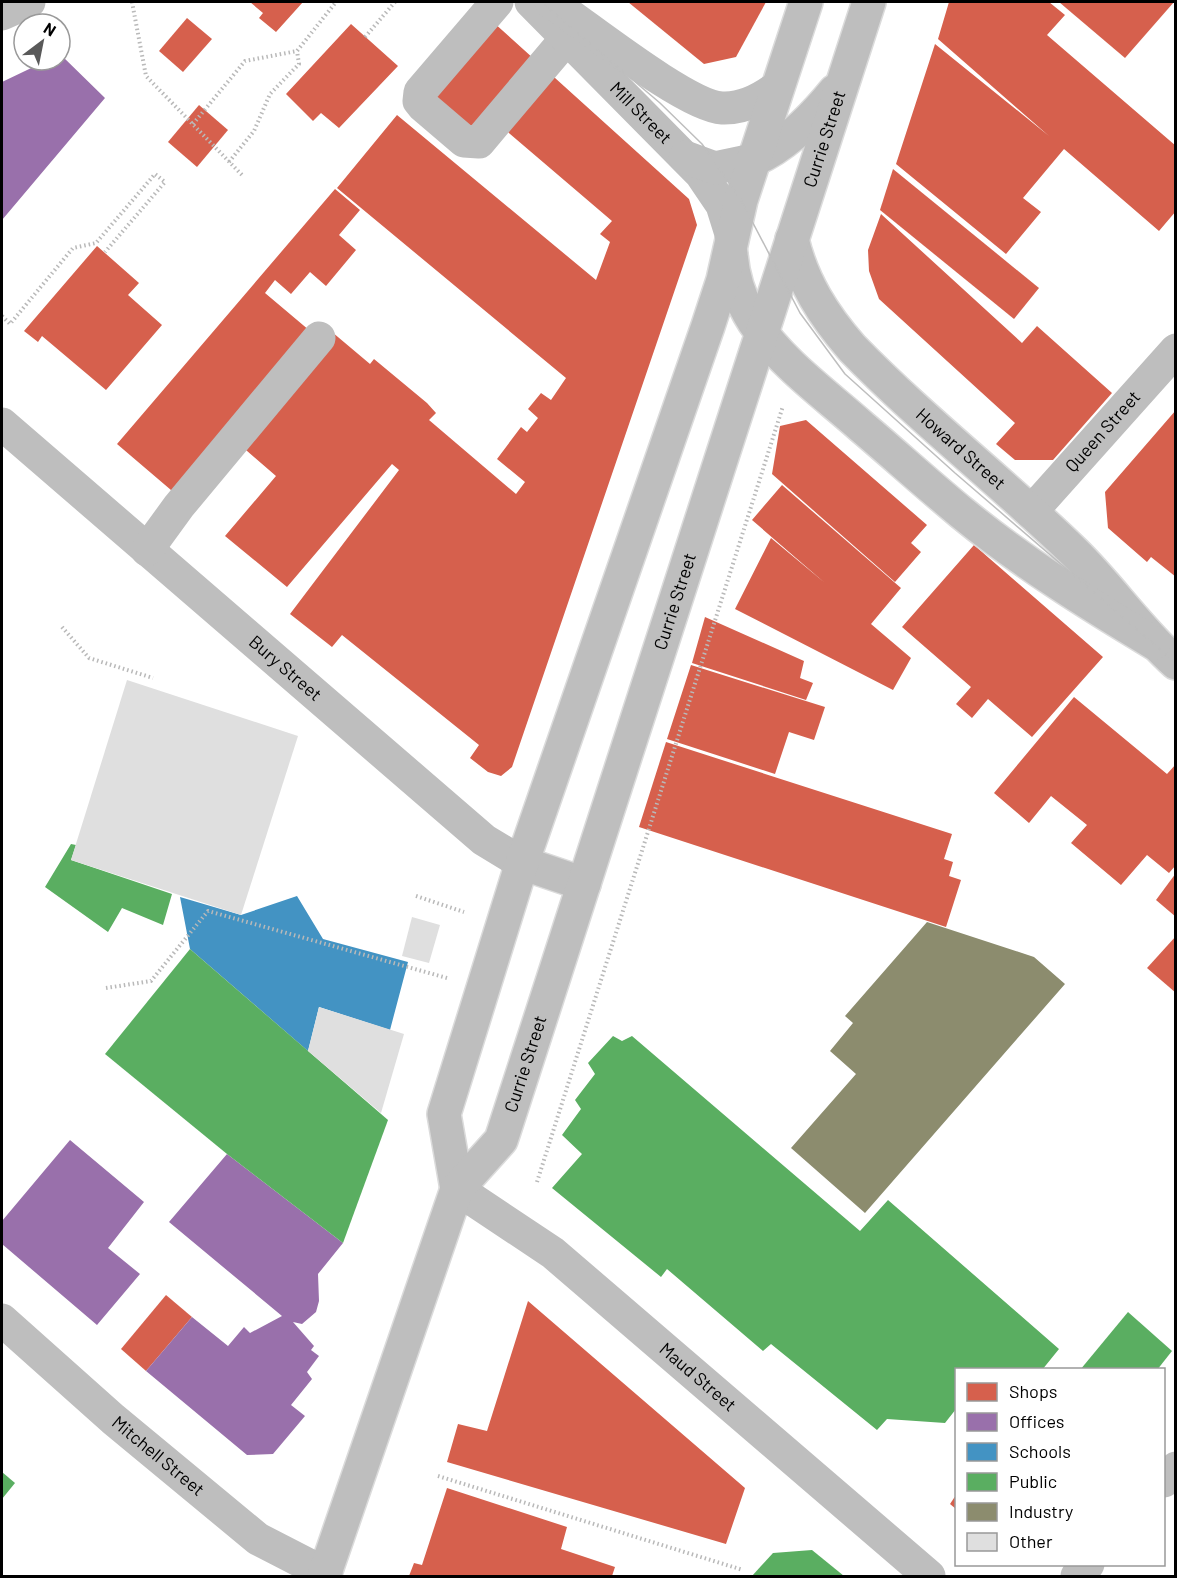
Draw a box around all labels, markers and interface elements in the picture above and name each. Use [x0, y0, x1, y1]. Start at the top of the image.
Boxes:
north arrow [12, 12, 72, 72]
text: N [41, 18, 60, 40]
street label: Mill Street [606, 77, 677, 148]
street label: Currie Street [798, 87, 850, 190]
street label: Queen Street [1060, 386, 1144, 476]
street label: Howard Street [912, 403, 1010, 494]
street label: Currie Street [648, 550, 700, 653]
street label: Bury Street [245, 630, 327, 705]
street label: Currie Street [499, 1012, 551, 1115]
street label: Maud Street [655, 1337, 741, 1416]
legend [955, 1368, 1165, 1566]
text: Shops [1009, 1380, 1058, 1402]
text: Offices [1009, 1410, 1065, 1432]
street label: Mitchell Street [108, 1411, 209, 1500]
text: Schools [1009, 1440, 1071, 1462]
text: Public [1009, 1470, 1057, 1492]
text: Industry [1009, 1500, 1073, 1522]
text: Other [1009, 1530, 1053, 1552]

